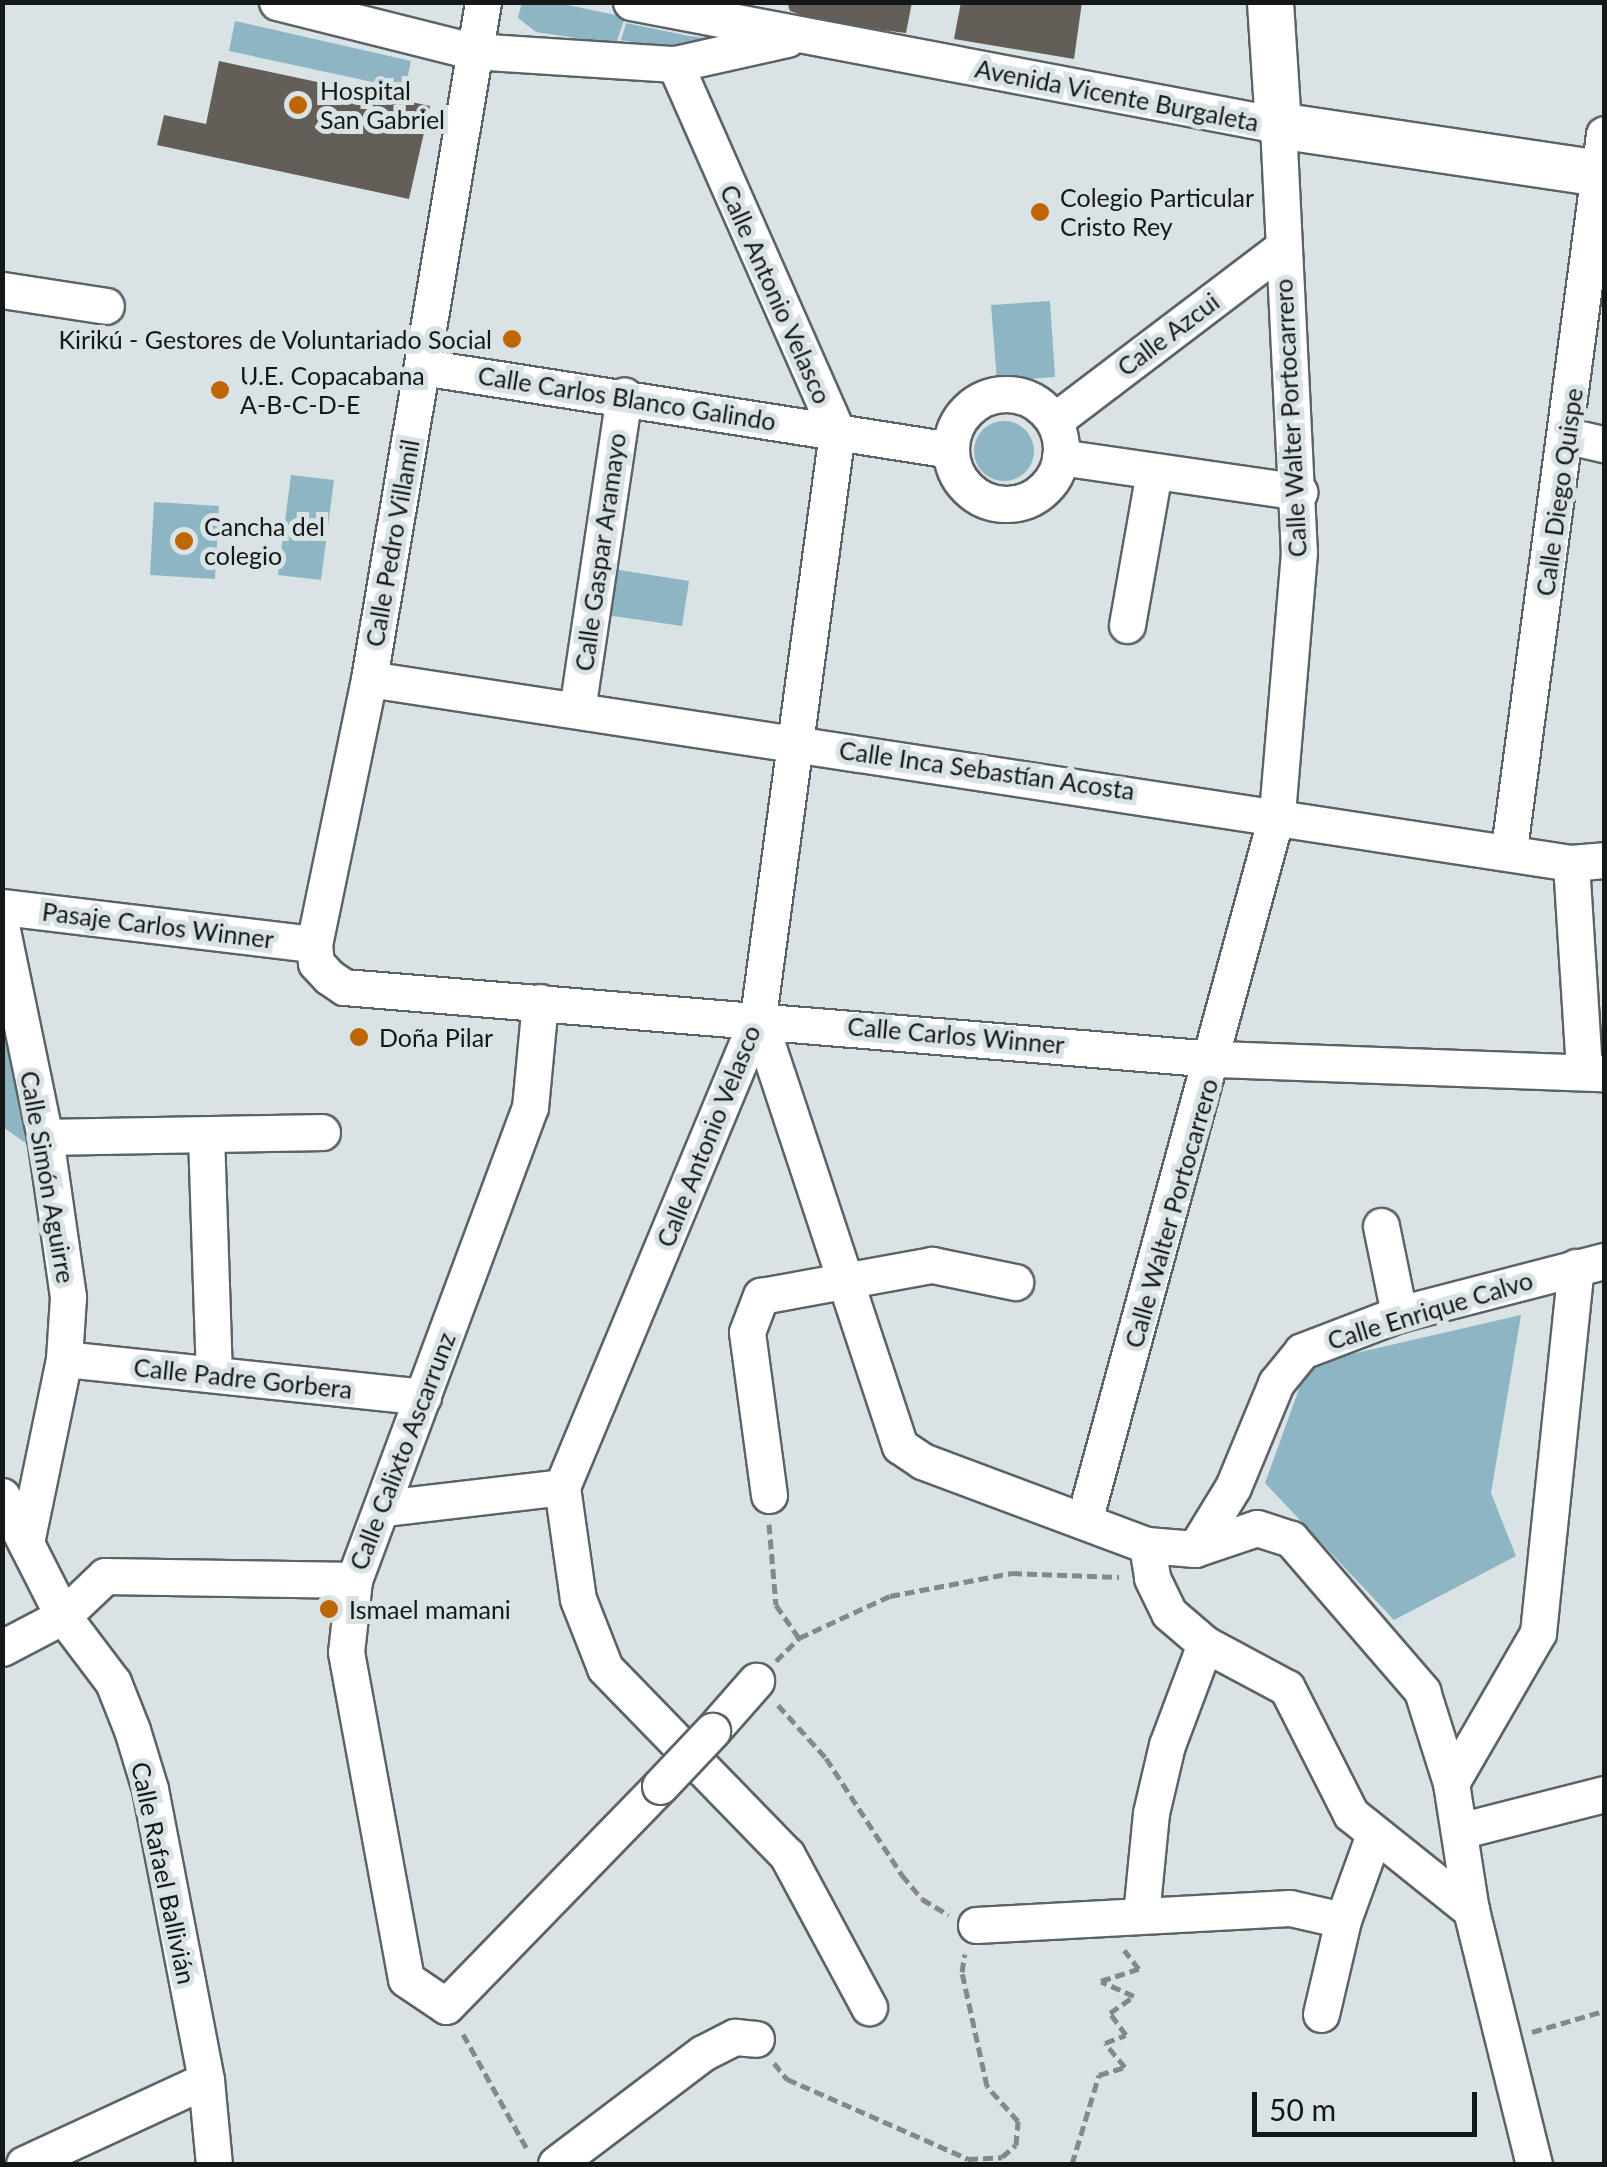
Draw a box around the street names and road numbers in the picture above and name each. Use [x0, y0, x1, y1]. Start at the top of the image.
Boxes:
street label: Avenida Vicente Burgaleta [972, 53, 1262, 137]
street label: Calle Antonio Velasco [714, 179, 838, 409]
street label: Calle Walter Portocarrero [1268, 278, 1312, 558]
street label: Calle Azcui [1111, 286, 1225, 382]
street label: Calle Carlos Blanco Galindo [476, 360, 778, 436]
street label: Calle Diego Quispe [1530, 386, 1588, 598]
street label: Calle Gaspar Aramayo [568, 430, 632, 674]
street label: Calle Pedro Villamil [359, 437, 425, 649]
street label: Calle Inca Sebastían Acosta [837, 734, 1137, 806]
street label: Pasaje Carlos Winner [40, 896, 276, 954]
street label: Calle Carlos Winner [846, 1011, 1066, 1059]
street label: Calle Antonio Velasco [650, 1020, 766, 1252]
street label: Calle Simón Aguirre [14, 1068, 82, 1286]
street label: Calle Walter Portocarrero [1118, 1074, 1224, 1352]
street label: Calle Enrique Calvo [1324, 1265, 1536, 1355]
street label: Calle Calixto Ascarrunz [343, 1328, 461, 1574]
street label: Calle Padre Gorbera [132, 1352, 354, 1404]
street label: Calle Rafael Ballivián [126, 1759, 202, 1987]

